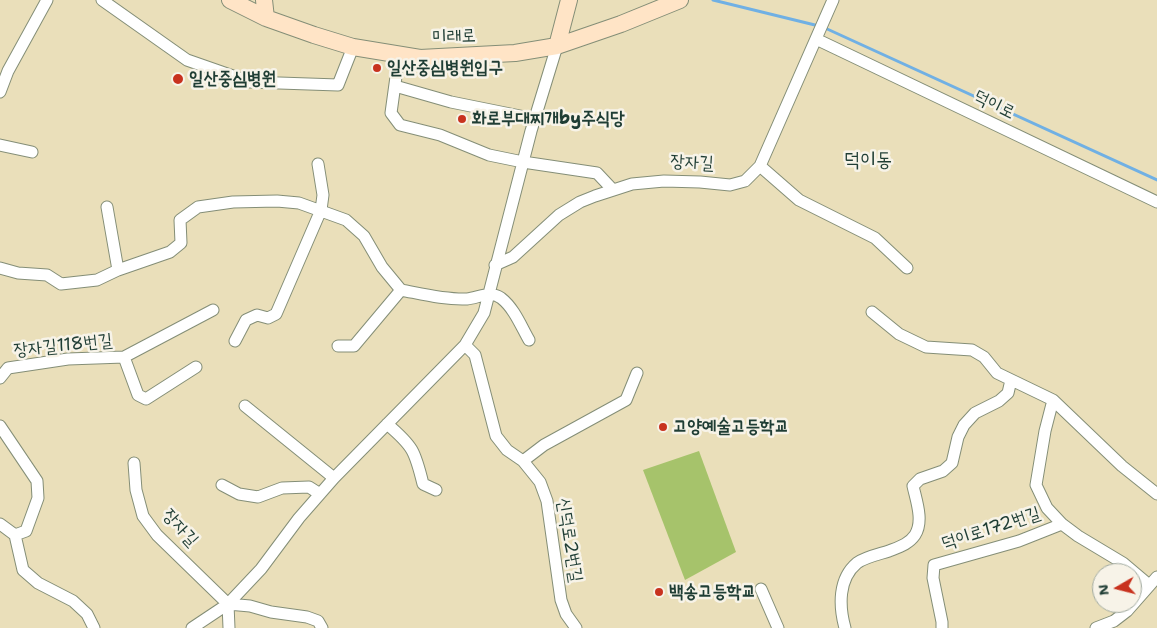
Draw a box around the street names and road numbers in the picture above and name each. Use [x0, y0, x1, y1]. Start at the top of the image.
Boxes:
street label: 미래로 [432, 25, 476, 49]
street label: 덕이로 [970, 86, 1018, 124]
street label: 장자길 [670, 151, 714, 175]
street label: 장자길118번길 [13, 330, 113, 362]
street label: 신덕로2번길 [552, 496, 586, 584]
street label: 덕이로172번길 [939, 503, 1043, 555]
street label: 장자길 [157, 505, 203, 551]

